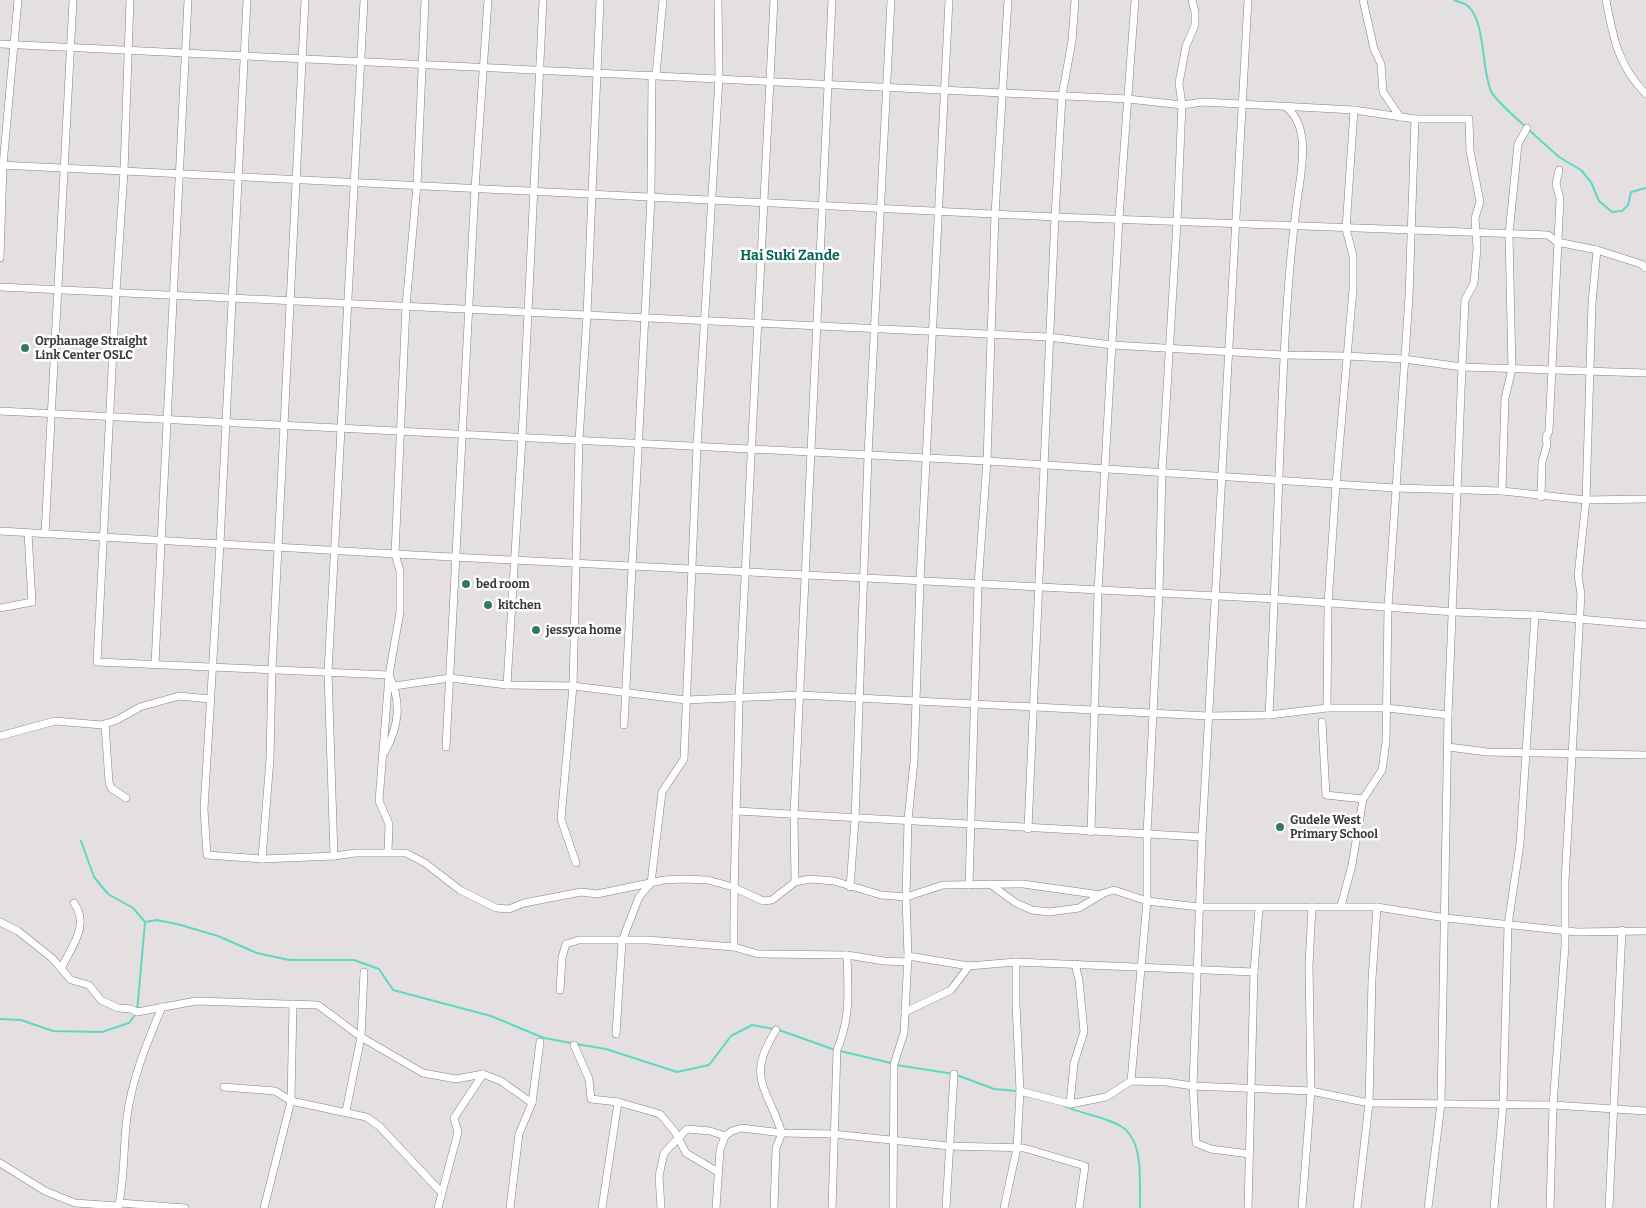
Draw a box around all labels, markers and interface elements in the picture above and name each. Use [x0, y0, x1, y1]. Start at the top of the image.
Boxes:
district label: Hai Suki Zande [740, 247, 840, 264]
place label: Orphanage Straight Link Center OSLC [35, 334, 148, 362]
marker: Orphanage Straight Link Center OSLC [19, 342, 31, 354]
place label: bed room [476, 577, 530, 591]
marker: bed room [460, 578, 472, 590]
place label: kitchen [498, 598, 542, 612]
marker: kitchen [482, 599, 494, 611]
place label: jessyca home [545, 623, 622, 638]
marker: jessyca home [530, 624, 542, 636]
place label: Gudele West Primary School [1290, 813, 1378, 841]
marker: Gudele West Primary School [1274, 821, 1286, 833]

